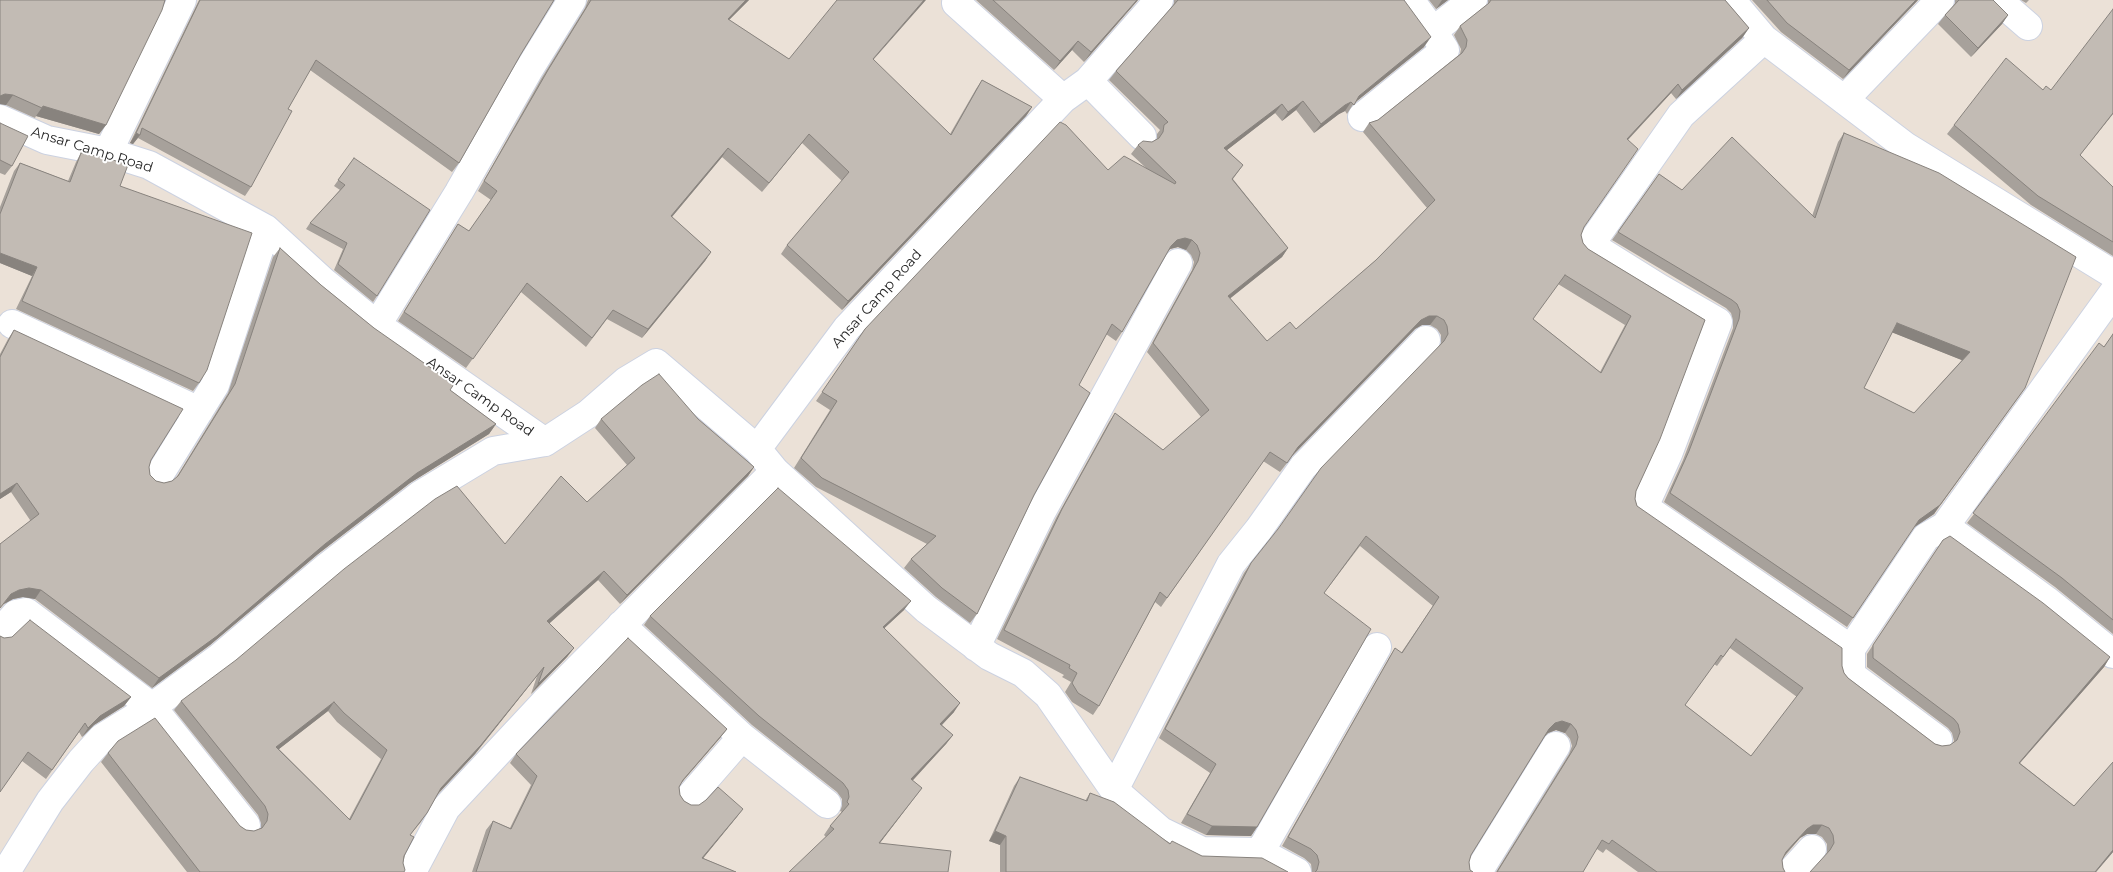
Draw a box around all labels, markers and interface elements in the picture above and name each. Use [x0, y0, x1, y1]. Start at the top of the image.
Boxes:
street label: Ansar Camp Road [29, 123, 155, 177]
street label: Ansar Camp Road [828, 246, 926, 352]
street label: Ansar Camp Road [423, 354, 537, 440]

